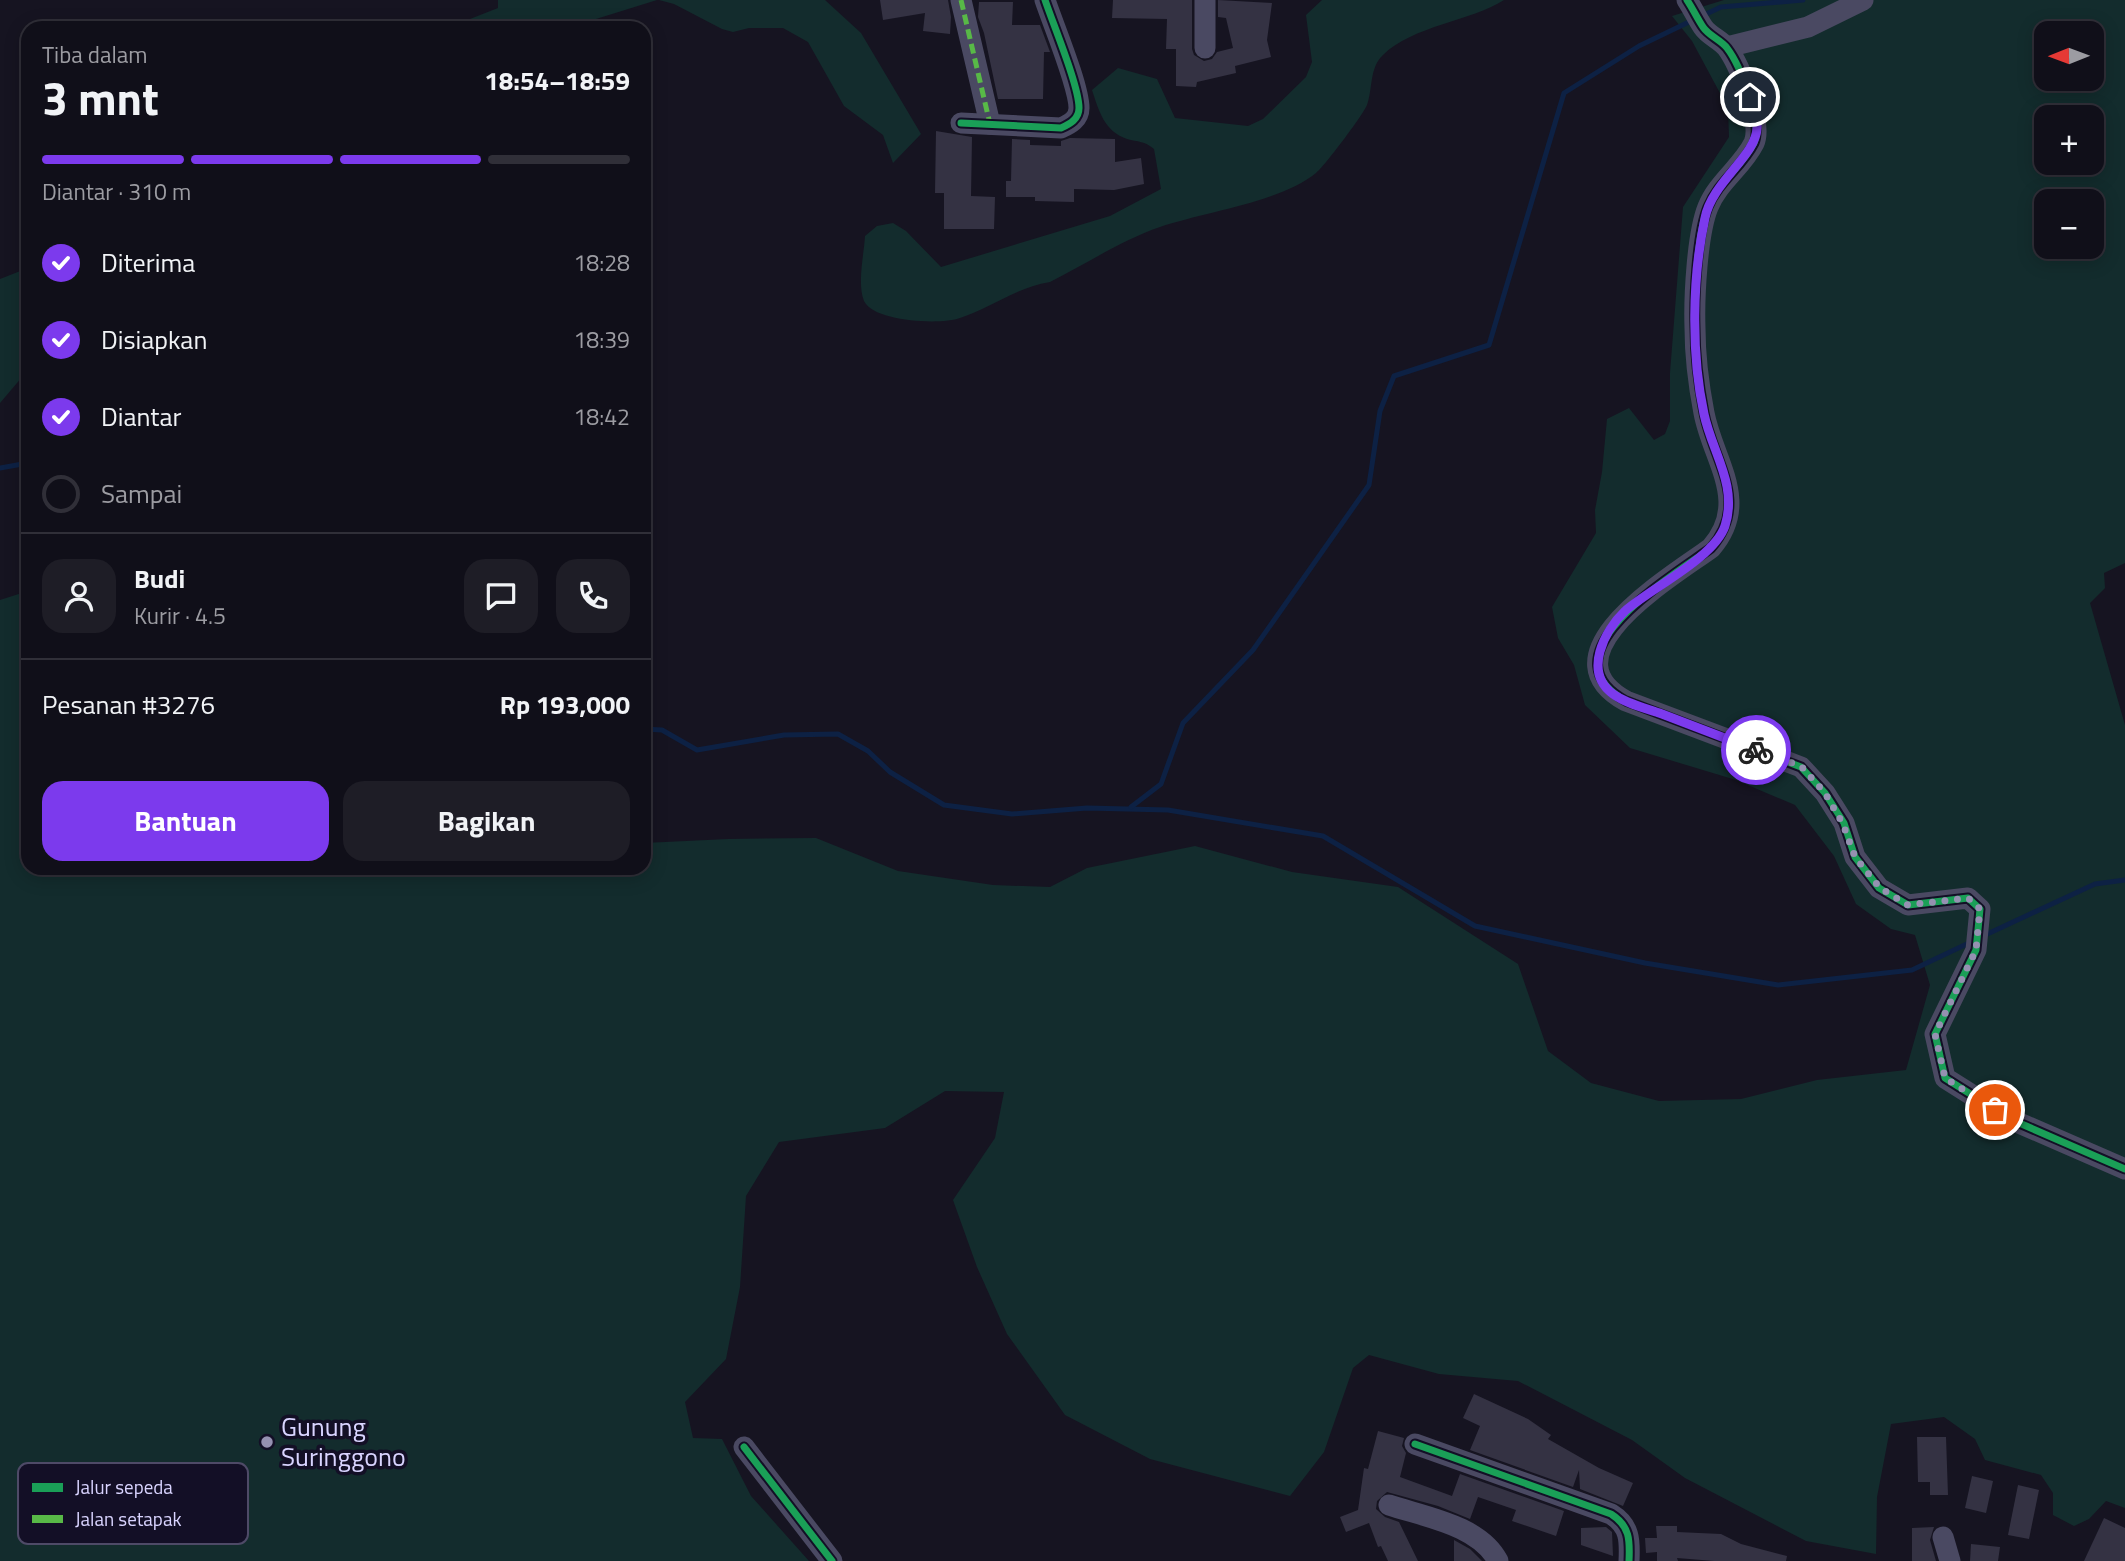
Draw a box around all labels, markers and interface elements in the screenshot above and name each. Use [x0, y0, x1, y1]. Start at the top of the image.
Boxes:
north arrow [2034, 21, 2104, 91]
map controls [2034, 21, 2104, 259]
text: Tiba dalam [42, 37, 148, 72]
text: 18:54–18:59 [484, 61, 630, 100]
text: 3 mnt [42, 63, 159, 133]
pin [1720, 67, 1780, 127]
icon: home [1731, 78, 1769, 116]
button: + [2034, 105, 2104, 175]
text: Diantar · 310 m [42, 174, 191, 209]
button: − [2034, 189, 2104, 259]
text: Diterima [101, 243, 195, 282]
icon: check [42, 244, 80, 282]
text: 18:28 [573, 245, 630, 280]
text: Disiapkan [101, 320, 207, 359]
icon: check [42, 321, 80, 359]
text: 18:39 [573, 322, 630, 357]
text: Diantar [101, 397, 182, 436]
icon: check [42, 398, 80, 436]
text: 18:42 [573, 399, 630, 434]
text: Sampai [101, 474, 182, 513]
button: person [42, 559, 116, 633]
text: Budi [134, 559, 185, 598]
button: chat [464, 559, 538, 633]
button: phone [556, 559, 630, 633]
text: Kurir · 4.5 [134, 598, 226, 633]
text: Pesanan #3276 [42, 685, 215, 724]
text: Rp 193,000 [500, 685, 630, 724]
courier [1721, 715, 1791, 785]
icon: bike [1737, 731, 1775, 769]
button: Bantuan [42, 781, 329, 861]
button: Bagikan [343, 781, 630, 861]
pin [1965, 1080, 2025, 1140]
icon: bag [1976, 1091, 2014, 1129]
place label: Gunung Suringgono [281, 1407, 406, 1476]
marker: Gunung Suringgono [259, 1434, 275, 1450]
legend [18, 1463, 248, 1544]
text: Jalur sepeda [75, 1472, 173, 1501]
text: Jalan setapak [75, 1504, 182, 1533]

